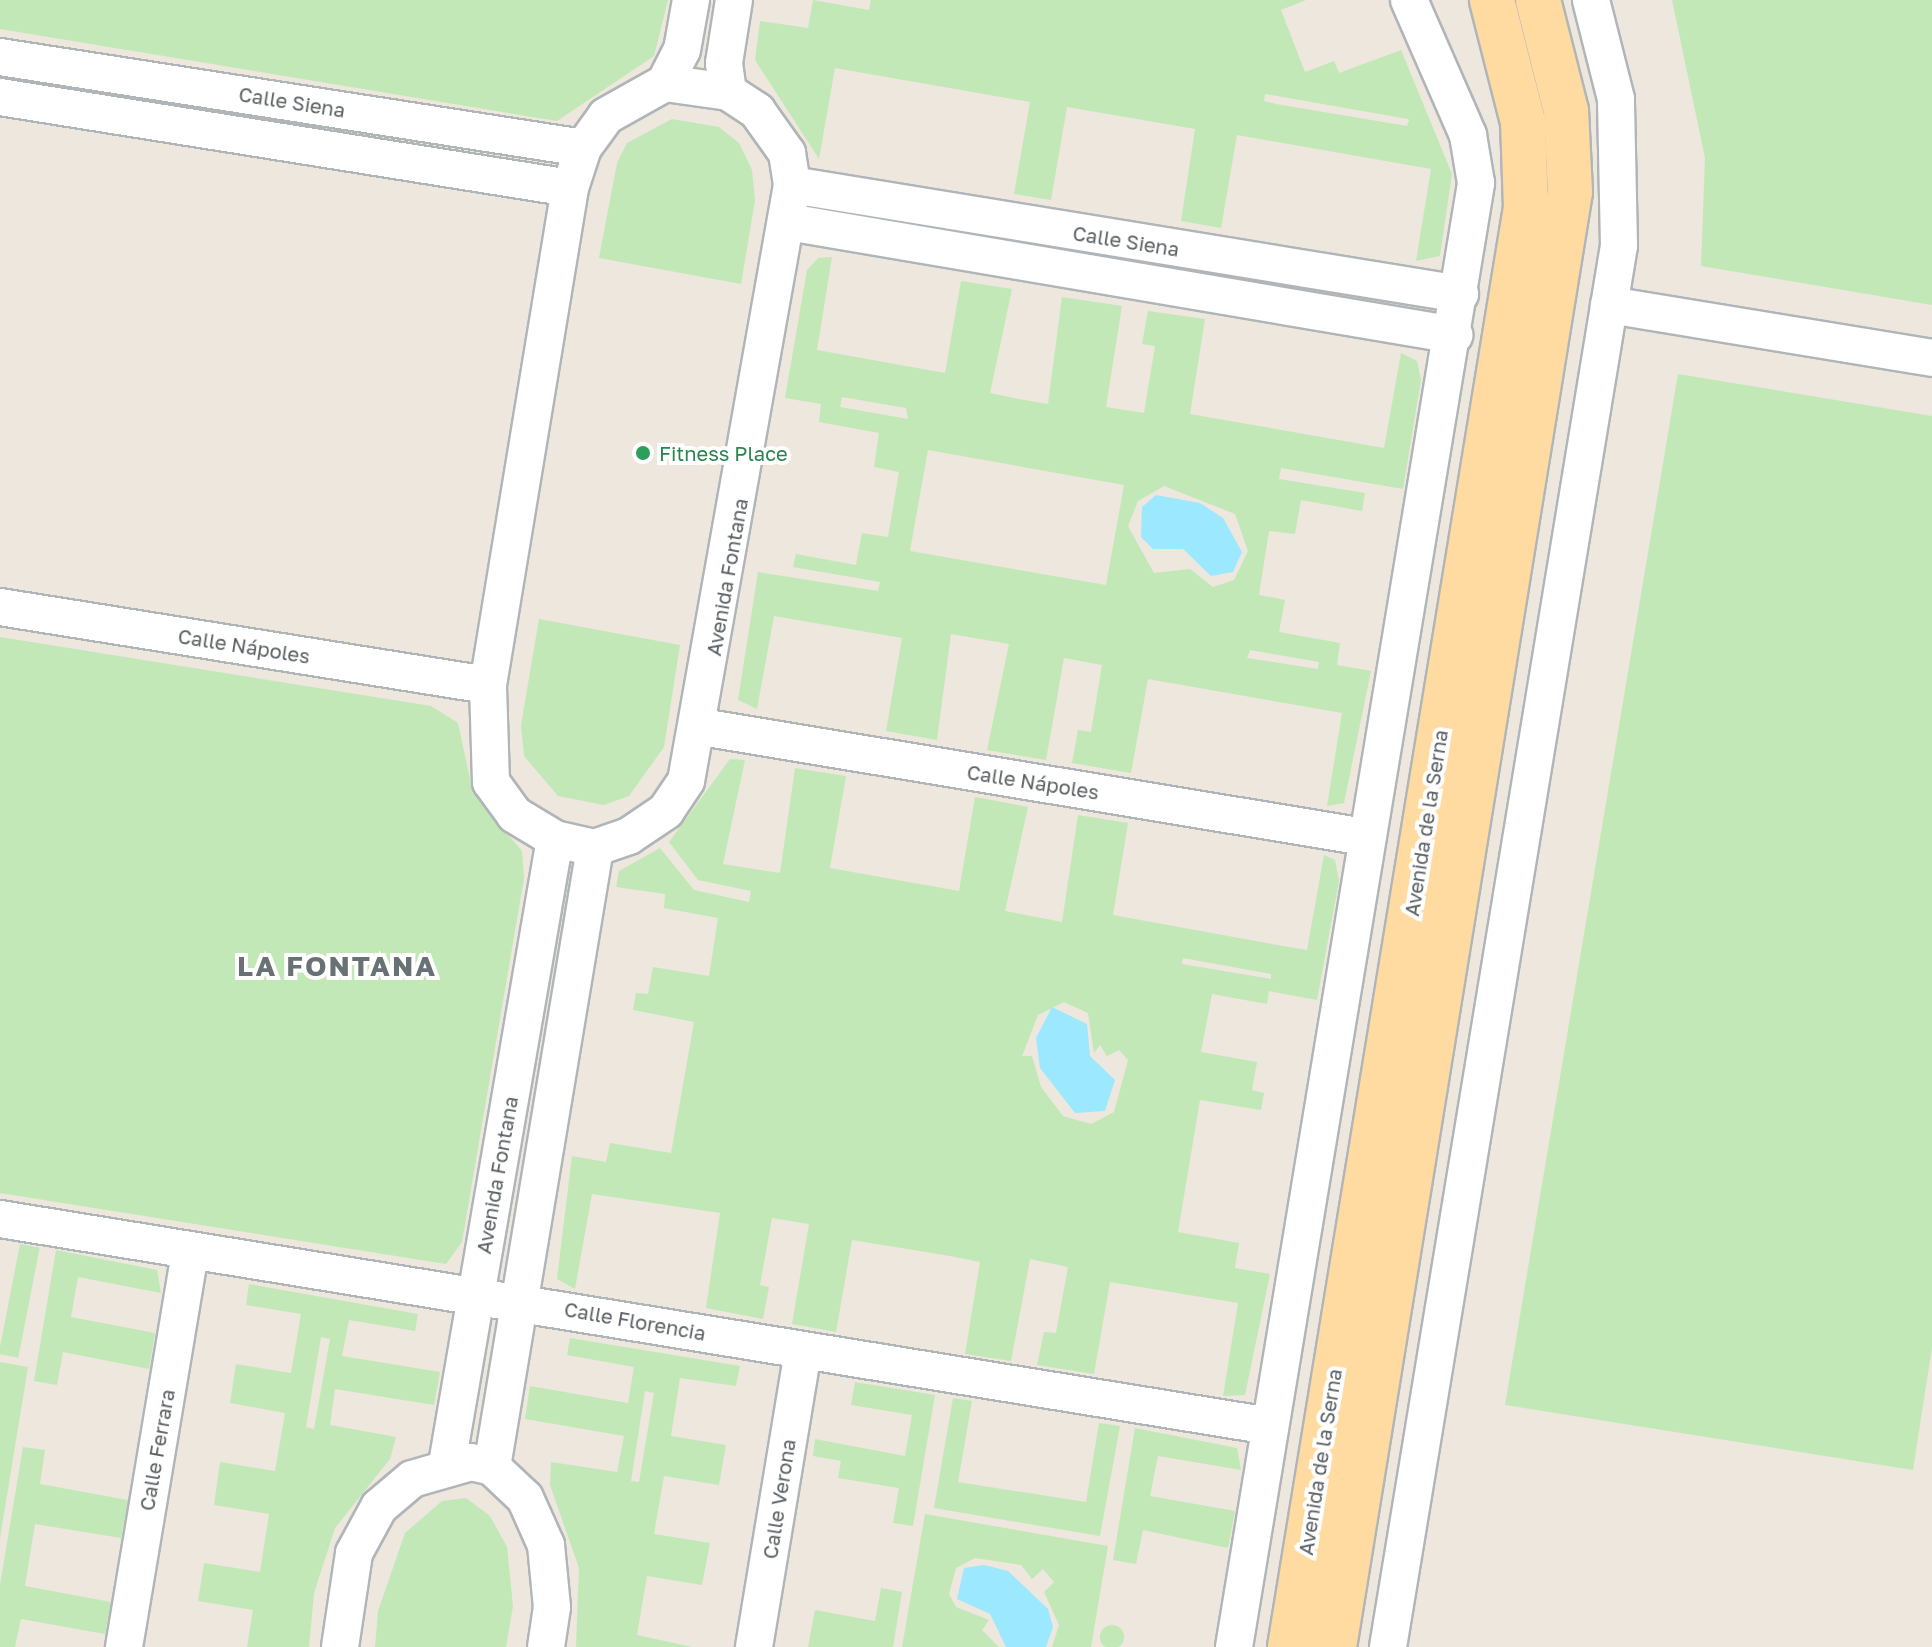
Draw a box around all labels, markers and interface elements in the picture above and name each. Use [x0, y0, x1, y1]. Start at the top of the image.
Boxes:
street label: Calle Siena [237, 82, 347, 122]
street label: Calle Siena [1071, 221, 1181, 261]
place label: Fitness Place [659, 441, 788, 465]
marker: Fitness Place [634, 444, 652, 462]
street label: Avenida Fontana [701, 496, 753, 658]
street label: Calle Nápoles [176, 624, 312, 668]
street label: Avenida de la Serna [1399, 728, 1453, 918]
street label: Calle Nápoles [965, 760, 1101, 804]
district label: LA FONTANA [237, 949, 437, 983]
street label: Avenida Fontana [471, 1094, 523, 1256]
street label: Calle Florencia [562, 1297, 708, 1345]
street label: Avenida de la Serna [1293, 1367, 1347, 1557]
street label: Calle Ferrara [135, 1387, 179, 1513]
street label: Calle Verona [758, 1437, 800, 1561]

